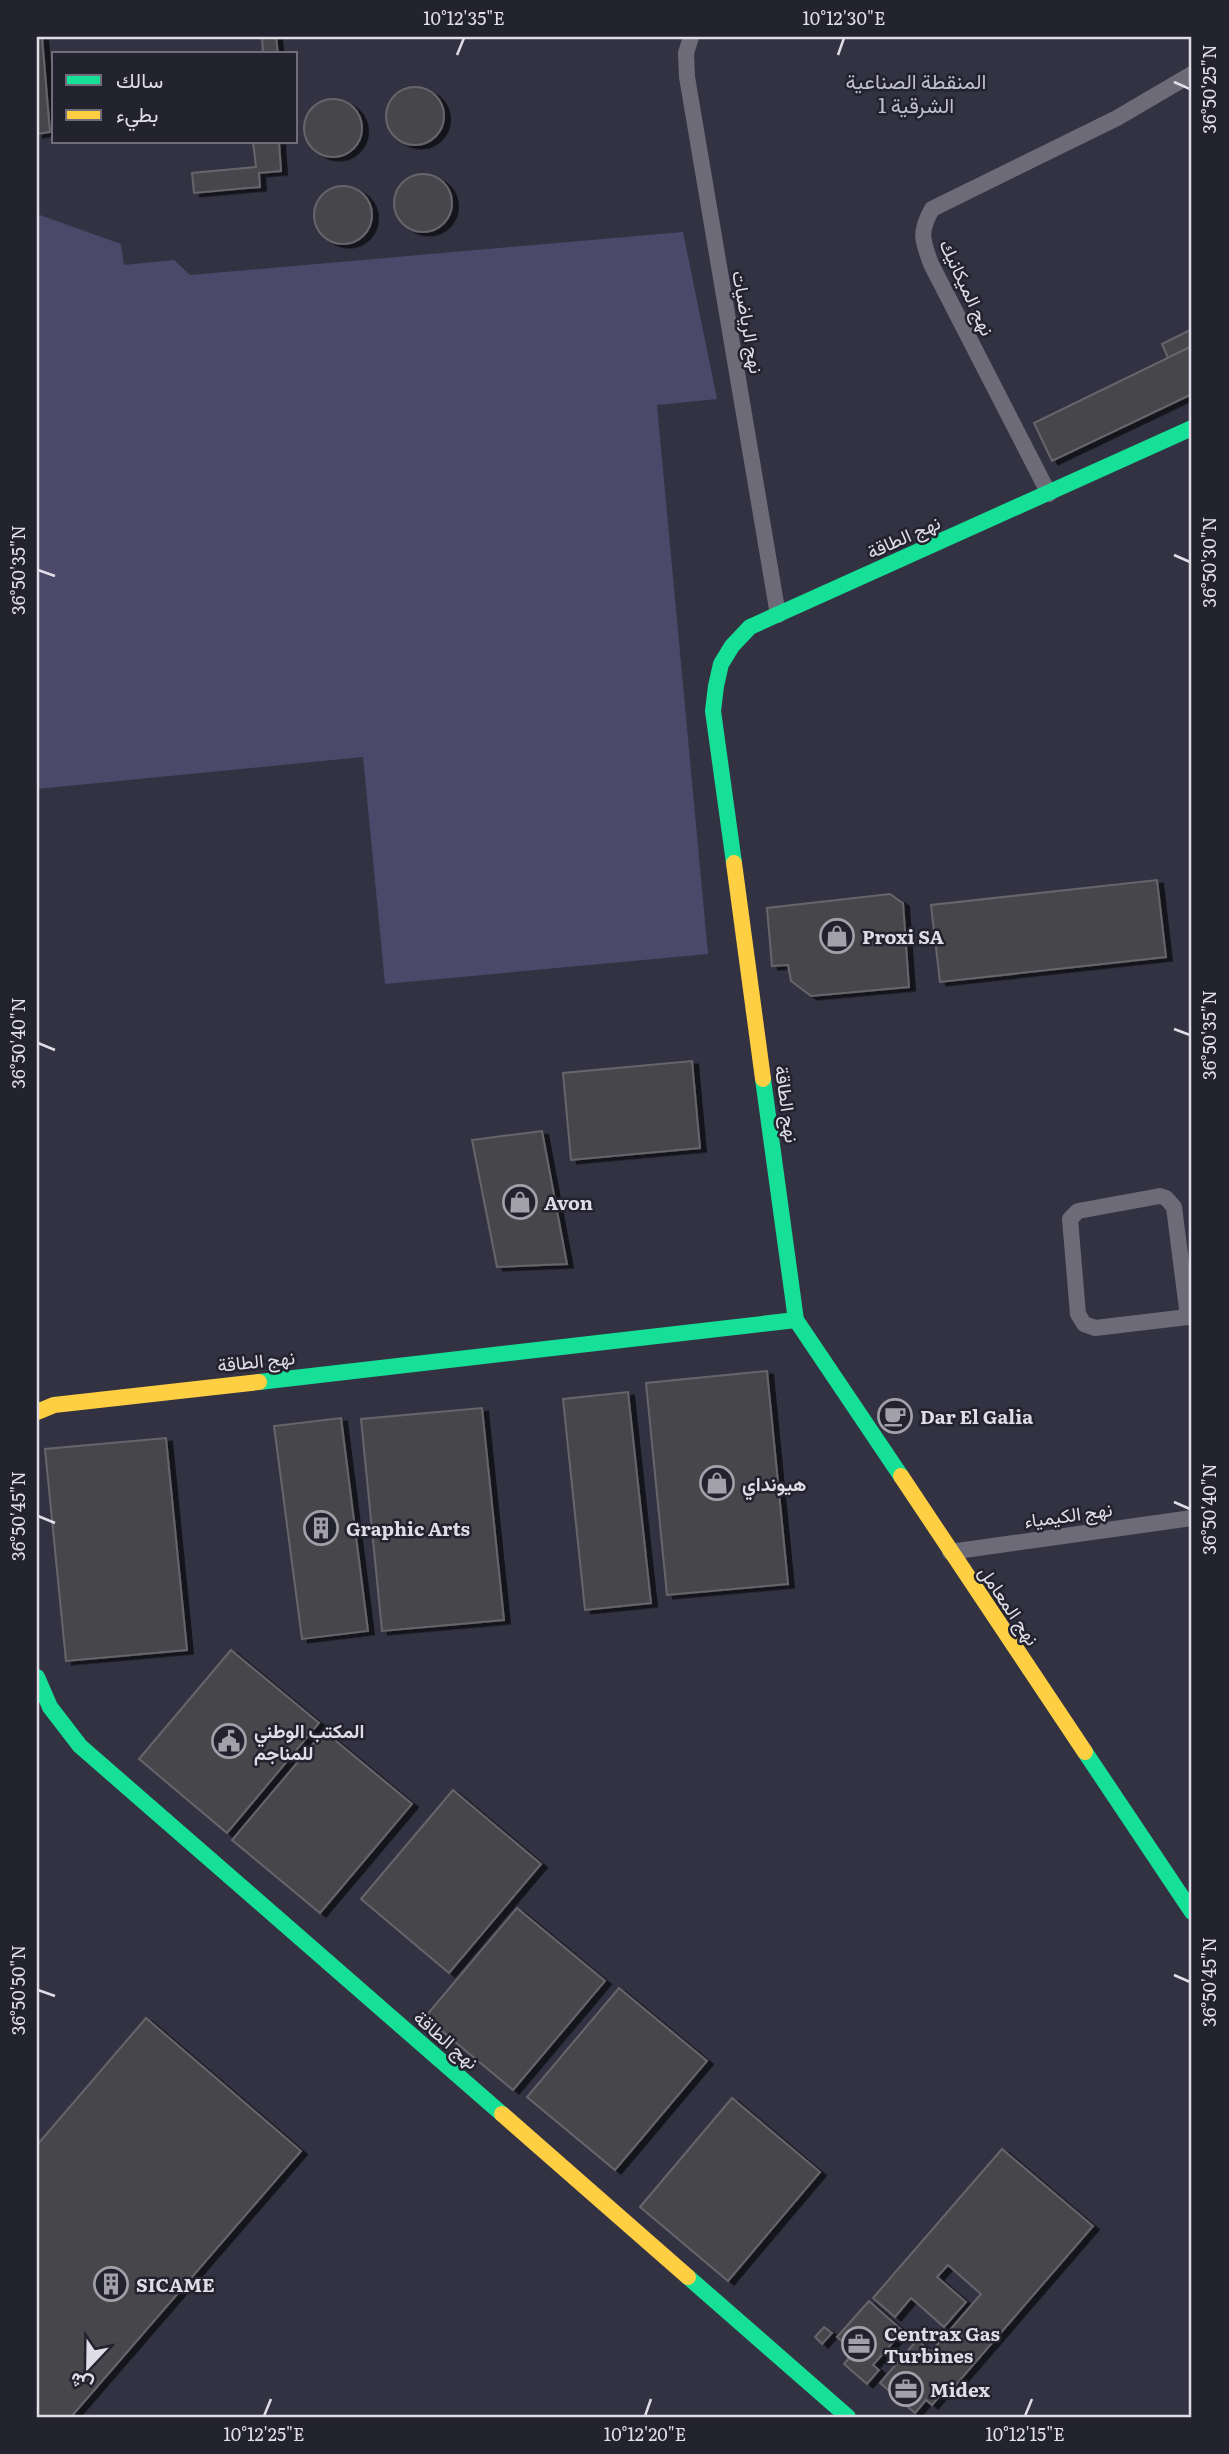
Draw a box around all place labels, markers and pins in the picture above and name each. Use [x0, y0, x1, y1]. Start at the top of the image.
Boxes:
shop icon: Proxi SA [818, 917, 856, 955]
place label: Proxi SA [862, 922, 945, 950]
shop icon: Avon [501, 1183, 539, 1221]
place label: Avon [544, 1188, 593, 1216]
cafe icon: Dar El Galia [876, 1397, 914, 1435]
place label: Dar El Galia [920, 1402, 1033, 1430]
shop icon: هيونداي [698, 1464, 736, 1502]
place label: هيونداي [742, 1469, 806, 1501]
building icon: Graphic Arts [302, 1509, 340, 1547]
place label: Graphic Arts [346, 1514, 470, 1542]
place label: المكتب الوطني للمناجم [254, 1716, 364, 1766]
public building icon: المكتب الوطني للمناجم [210, 1722, 248, 1760]
building icon: SICAME [92, 2265, 130, 2303]
place label: SICAME [136, 2270, 215, 2298]
place label: Centrax Gas Turbines [884, 2319, 1000, 2369]
office icon: Centrax Gas Turbines [840, 2325, 878, 2363]
office icon: Midex [887, 2370, 925, 2408]
place label: Midex [930, 2375, 991, 2403]

